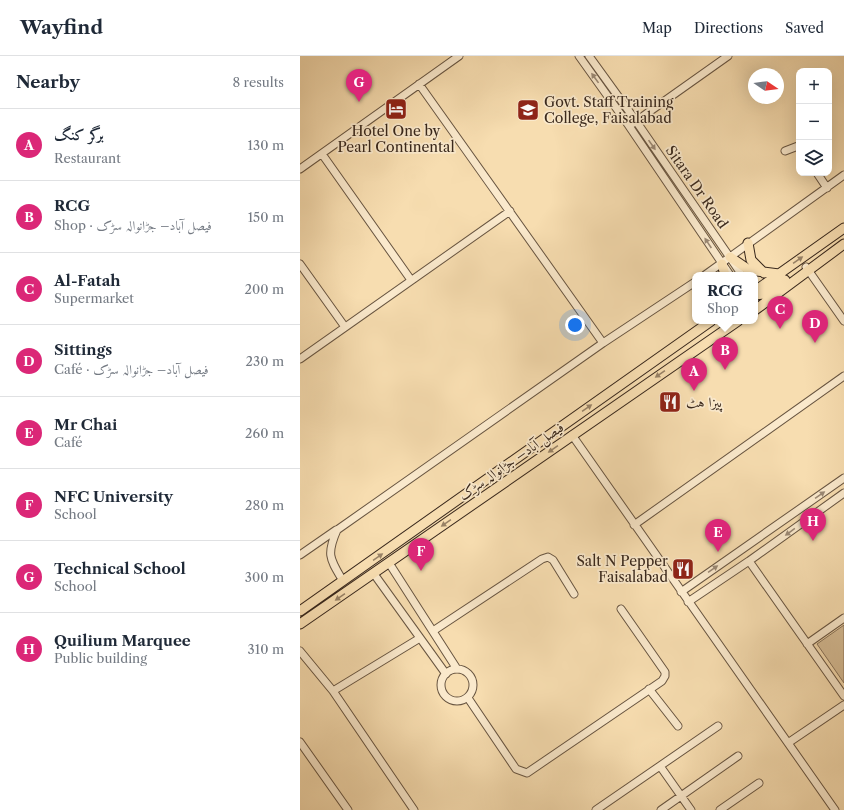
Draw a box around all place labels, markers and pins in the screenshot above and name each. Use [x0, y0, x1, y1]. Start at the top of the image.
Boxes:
pin: G [346, 69, 372, 102]
place label: Govt. Staff Training College, Faisalabad [544, 93, 674, 127]
hotel icon: Hotel One by Pearl Continental [383, 96, 409, 122]
school or university icon: Govt. Staff Training College, Faisalabad [515, 97, 541, 123]
place label: Hotel One by Pearl Continental [337, 122, 455, 156]
pin: C [767, 296, 793, 329]
pin: D [802, 310, 828, 343]
pin: B [712, 337, 738, 370]
pin: A [681, 358, 707, 391]
restaurant icon: پیزا ہٹ [657, 389, 683, 415]
place label: پیزا ہٹ [686, 393, 723, 413]
pin: H [800, 508, 826, 541]
pin: E [705, 519, 731, 552]
pin: F [408, 538, 434, 571]
place label: Salt N Pepper Faisalabad [576, 552, 668, 586]
restaurant icon: Salt N Pepper Faisalabad [670, 556, 696, 582]

